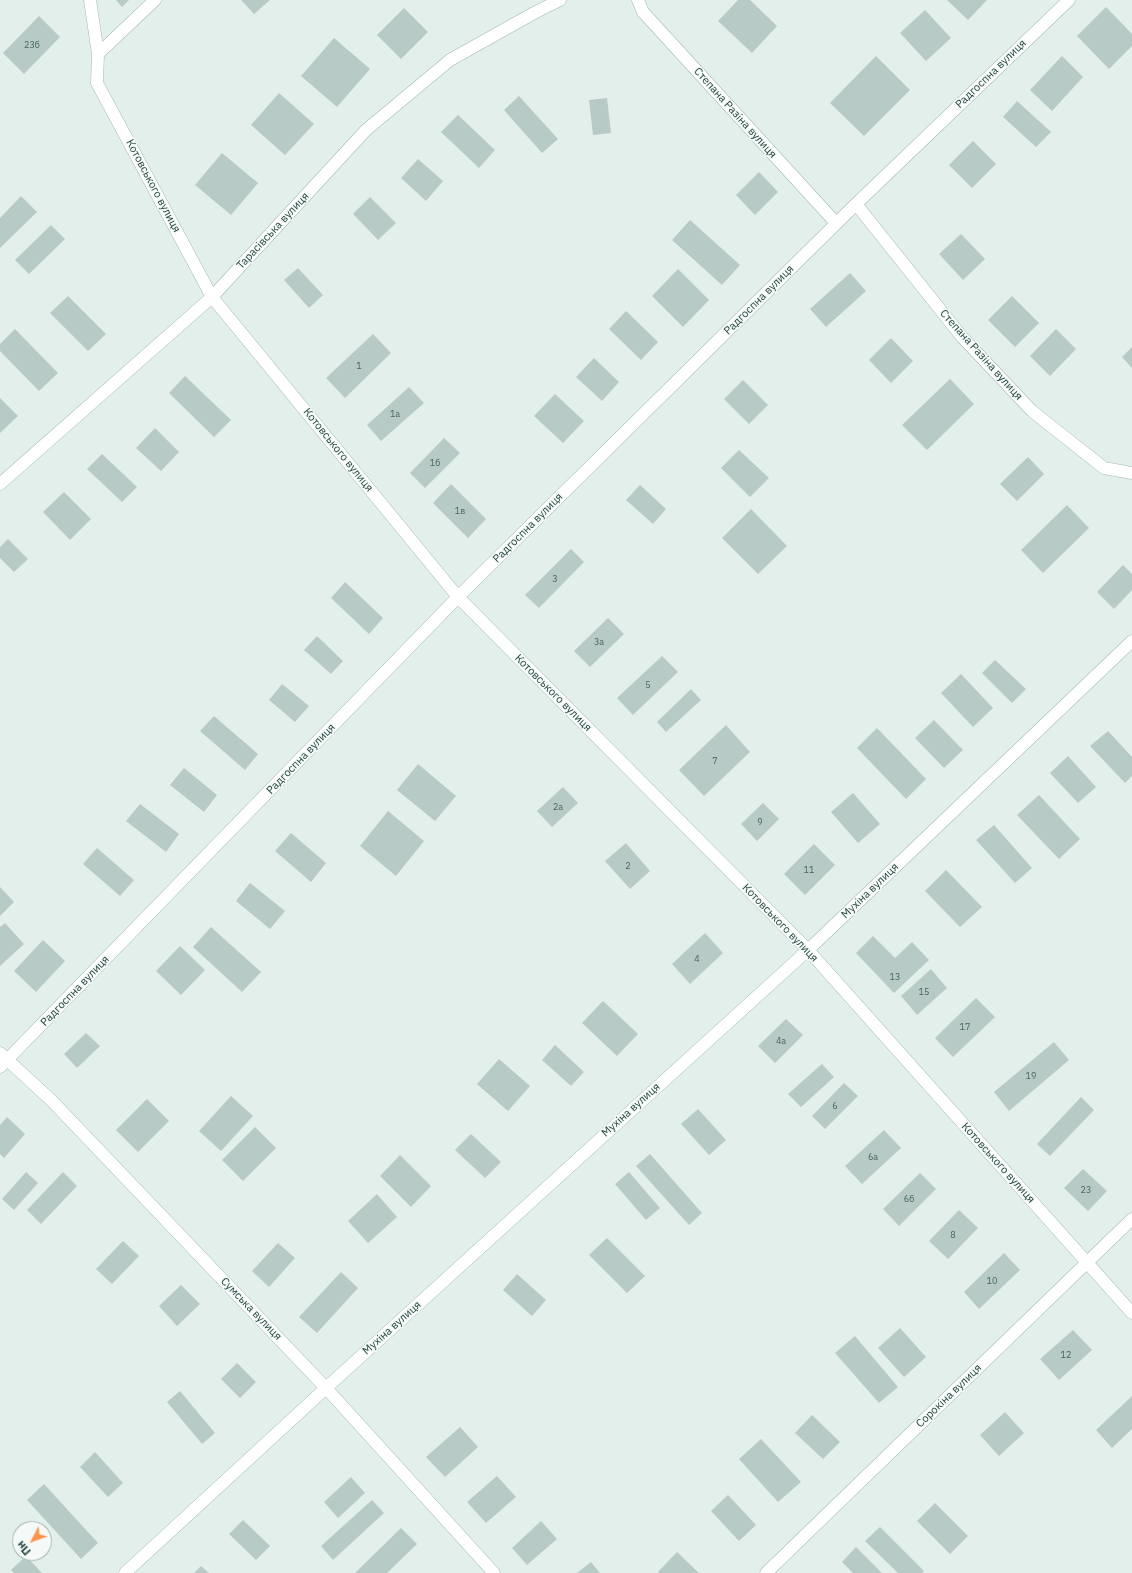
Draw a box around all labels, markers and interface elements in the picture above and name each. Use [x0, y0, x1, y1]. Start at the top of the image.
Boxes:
street label: Радгоспна вулиця [953, 37, 1029, 111]
house number: 23б [24, 40, 40, 50]
street label: Степана Разіна вулиця [691, 65, 779, 161]
street label: Котовського вулиця [123, 137, 183, 235]
street label: Тарасівська вулиця [234, 190, 312, 272]
street label: Радгоспна вулиця [721, 262, 797, 338]
street label: Степана Разіна вулиця [937, 307, 1025, 403]
house number: 1 [356, 361, 362, 371]
street label: Котовського вулиця [300, 406, 376, 494]
house number: 1а [390, 409, 400, 419]
house number: 1б [430, 458, 440, 468]
street label: Радгоспна вулиця [490, 490, 566, 566]
house number: 1в [455, 506, 465, 516]
house number: 3 [552, 574, 558, 584]
house number: 3а [594, 637, 604, 647]
street label: Котовського вулиця [512, 652, 594, 734]
house number: 5 [645, 680, 651, 690]
street label: Радгоспна вулиця [264, 721, 338, 797]
house number: 7 [712, 756, 718, 766]
house number: 2а [553, 802, 563, 812]
house number: 9 [757, 817, 763, 827]
street label: Мухіна вулиця [839, 860, 901, 922]
house number: 2 [625, 861, 631, 871]
house number: 11 [804, 865, 814, 875]
street label: Котовського вулиця [739, 881, 821, 965]
street label: Радгоспна вулиця [38, 953, 112, 1029]
house number: 4 [694, 954, 700, 964]
house number: 13 [890, 972, 900, 982]
house number: 15 [919, 987, 929, 997]
house number: 17 [960, 1022, 970, 1032]
house number: 4а [776, 1036, 786, 1046]
house number: 19 [1026, 1071, 1036, 1081]
street label: Мухіна вулиця [599, 1080, 663, 1140]
house number: 6 [832, 1101, 838, 1111]
street label: Котовського вулиця [958, 1120, 1038, 1206]
house number: 6а [868, 1152, 878, 1162]
house number: 23 [1081, 1185, 1091, 1195]
house number: 6б [904, 1194, 914, 1204]
house number: 8 [950, 1230, 956, 1240]
street label: Сумська вулиця [218, 1275, 284, 1343]
house number: 10 [987, 1276, 997, 1286]
street label: Мухіна вулиця [360, 1298, 424, 1358]
house number: 12 [1061, 1350, 1071, 1360]
street label: Сорокіна вулиця [914, 1361, 984, 1431]
north arrow [12, 1521, 52, 1561]
text: Пн [14, 1538, 34, 1558]

